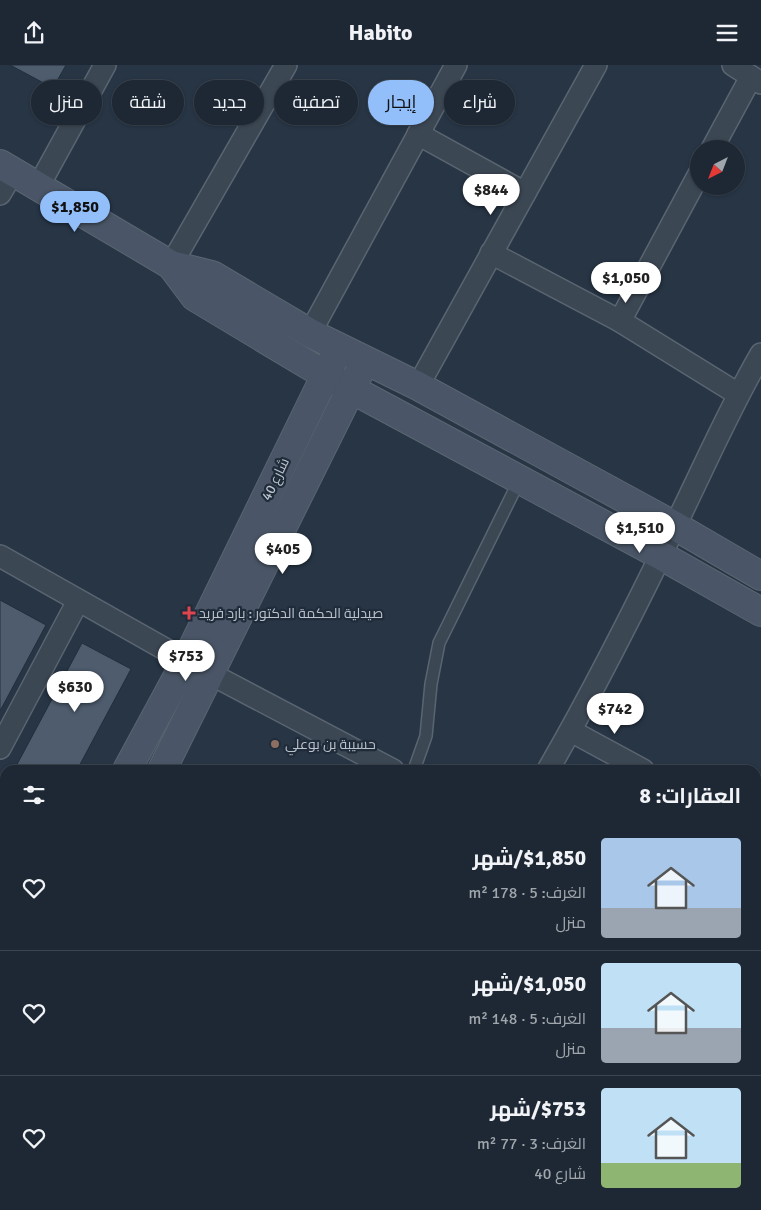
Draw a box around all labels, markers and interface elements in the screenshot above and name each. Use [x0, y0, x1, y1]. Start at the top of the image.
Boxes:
icon: share [20, 19, 48, 47]
text: Habito [348, 19, 413, 46]
icon: menu [713, 19, 741, 47]
chip: منزل [31, 80, 102, 125]
chip: شقة [112, 80, 184, 125]
chip: جديد [194, 80, 264, 125]
chip: تصفية [274, 80, 358, 125]
chip: إيجار [368, 80, 434, 125]
chip: شراء [444, 80, 515, 125]
north arrow [690, 140, 745, 195]
map controls [690, 140, 745, 195]
pin: $844 [461, 173, 521, 216]
text: $844 [474, 180, 508, 200]
pin: $1,850 [34, 191, 116, 233]
text: $1,850 [51, 197, 99, 217]
pin: $1,050 [585, 261, 667, 304]
text: $1,050 [602, 268, 650, 288]
street label: شارع 40 [258, 455, 293, 503]
pin: $1,510 [599, 511, 681, 554]
text: $1,510 [616, 518, 664, 538]
pin: $405 [253, 533, 313, 575]
text: $405 [266, 539, 300, 559]
place label: صيدلية الحكمة الدكتور : بارد فريد [199, 605, 383, 622]
marker: صيدلية الحكمة الدكتور : بارد فريد [183, 607, 195, 619]
pin: $753 [156, 639, 216, 682]
text: $753 [169, 646, 203, 666]
pin: $630 [45, 671, 105, 713]
text: $630 [58, 677, 92, 697]
pin: $742 [585, 693, 645, 735]
text: $742 [598, 699, 632, 719]
place label: حسيبة بن بوعلي [285, 736, 376, 756]
marker: حسيبة بن بوعلي [269, 738, 281, 750]
icon: filters [20, 781, 48, 809]
text: العقارات: 8 [640, 783, 741, 809]
text: $1,850/شهر [473, 845, 586, 871]
icon: home [641, 858, 701, 918]
icon: heart [20, 874, 48, 902]
text: الغرف: 5 · 178 m² [468, 883, 586, 903]
text: منزل [556, 913, 586, 933]
text: $1,050/شهر [473, 971, 586, 997]
icon: home [641, 983, 701, 1043]
icon: heart [20, 999, 48, 1027]
text: الغرف: 5 · 148 m² [468, 1009, 586, 1029]
text: منزل [556, 1039, 586, 1059]
text: $753/شهر [490, 1096, 586, 1122]
icon: home [641, 1108, 701, 1168]
icon: heart [20, 1124, 48, 1152]
text: الغرف: 3 · 77 m² [477, 1134, 586, 1154]
text: شارع 40 [534, 1164, 586, 1184]

